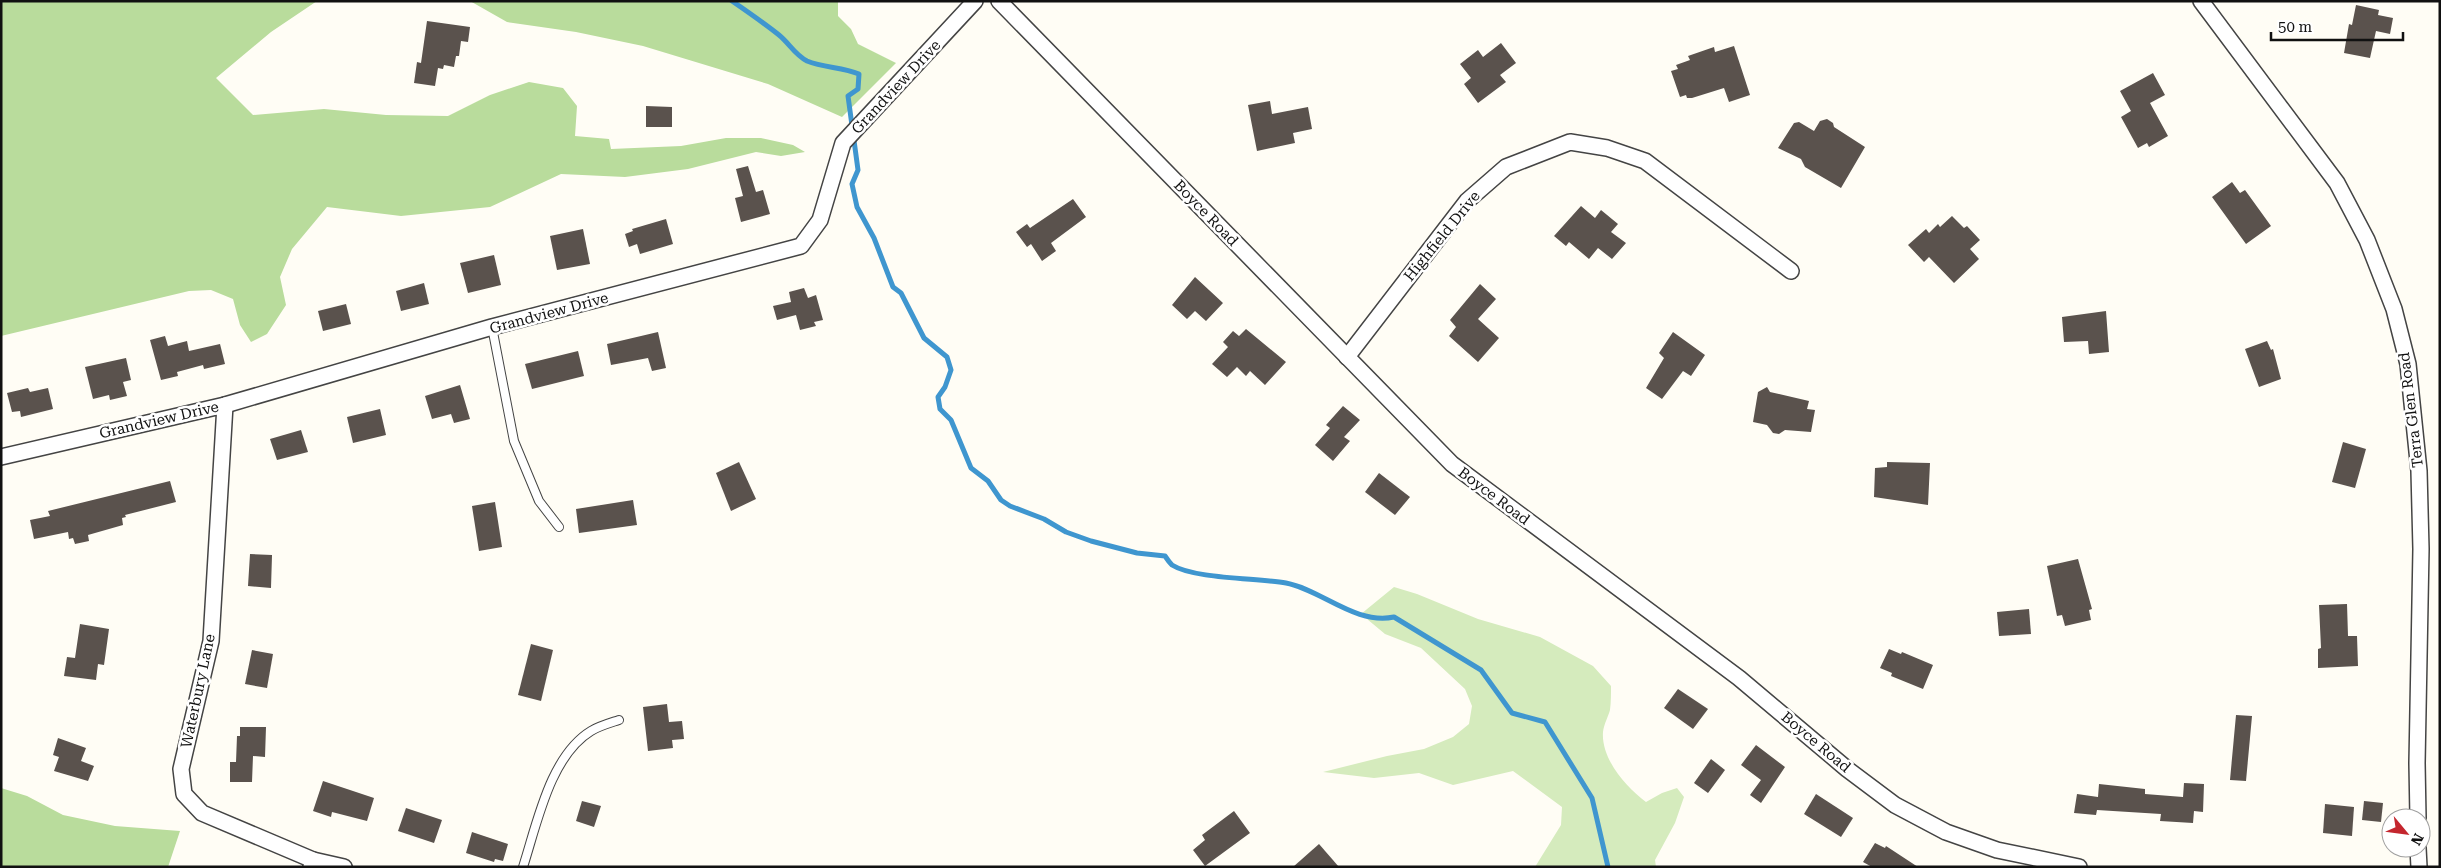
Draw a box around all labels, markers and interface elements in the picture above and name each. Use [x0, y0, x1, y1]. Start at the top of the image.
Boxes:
scale bar [2271, 10, 2404, 42]
text: 50 m [2278, 18, 2313, 36]
street label: Grandview Drive [848, 36, 944, 138]
street label: Boyce Road [1170, 176, 1242, 250]
street label: Highfield Drive [1400, 187, 1484, 285]
street label: Grandview Drive [488, 289, 610, 337]
street label: Terra Glen Road [2395, 351, 2427, 469]
street label: Grandview Drive [97, 397, 221, 443]
street label: Boyce Road [1455, 463, 1534, 529]
street label: Waterbury Lane [177, 632, 219, 750]
street label: Boyce Road [1778, 708, 1855, 776]
north arrow [2381, 808, 2431, 858]
text: N [2408, 831, 2427, 848]

